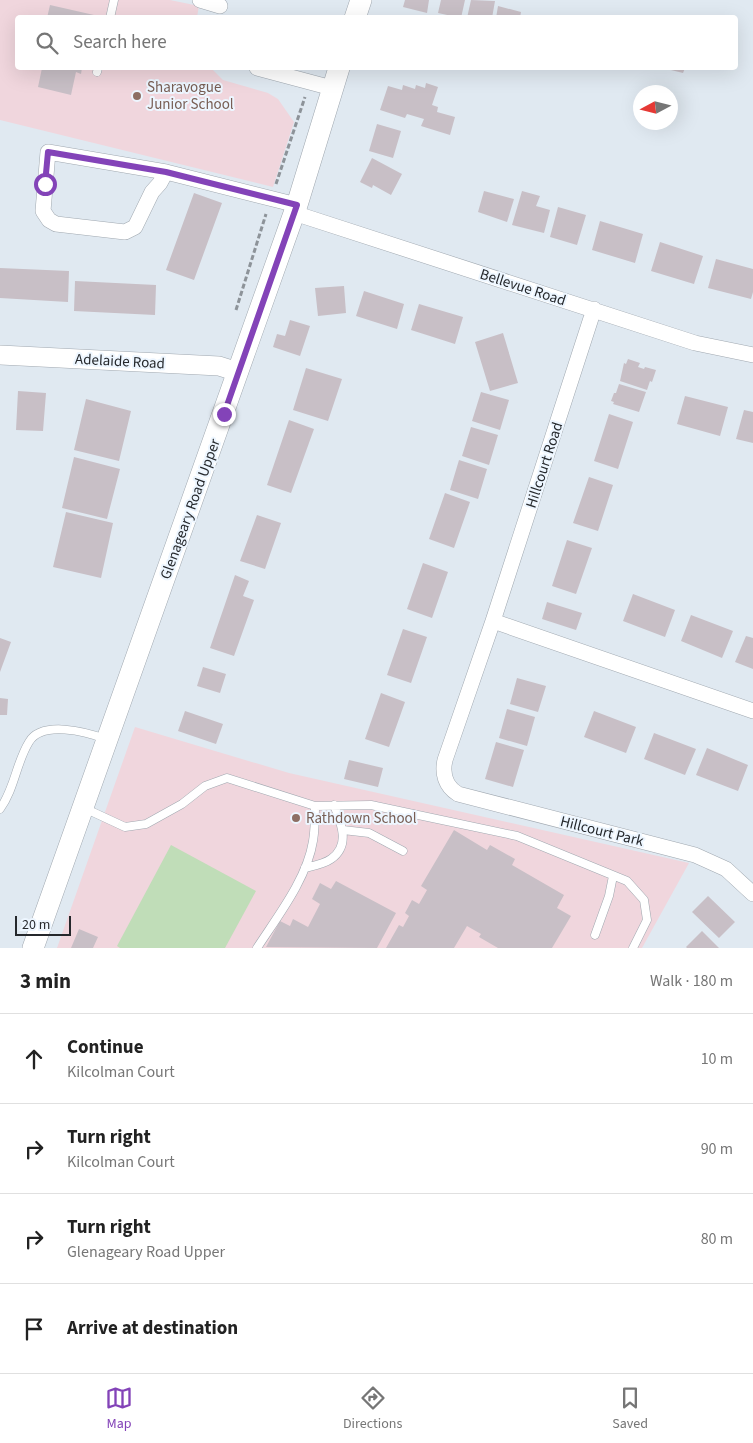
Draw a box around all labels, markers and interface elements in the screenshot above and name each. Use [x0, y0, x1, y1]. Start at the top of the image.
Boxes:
search box [15, 15, 738, 70]
icon: search [33, 29, 61, 57]
text: Search here [73, 29, 167, 56]
place label: Sharavogue Junior School [147, 77, 234, 115]
north arrow [633, 85, 678, 130]
marker: Sharavogue Junior School [131, 90, 143, 102]
route start [34, 173, 57, 196]
street label: Bellevue Road [477, 264, 569, 311]
street label: Adelaide Road [75, 349, 165, 374]
route end [213, 403, 236, 426]
street label: Hillcourt Road [521, 419, 568, 511]
street label: Glenageary Road Upper [155, 435, 226, 582]
place label: Rathdown School [306, 808, 417, 829]
street label: Hillcourt Park [558, 811, 646, 852]
marker: Rathdown School [290, 812, 302, 824]
scale bar [15, 913, 71, 936]
text: 20 m [22, 915, 50, 935]
text: 3 min [20, 966, 71, 996]
text: Walk · 180 m [650, 970, 733, 992]
text: Continue [67, 1034, 144, 1061]
icon: ahead [20, 1045, 48, 1073]
text: 10 m [701, 1048, 733, 1070]
text: Kilcolman Court [67, 1061, 175, 1083]
text: Turn right [67, 1124, 151, 1151]
icon: right [20, 1135, 48, 1163]
text: 90 m [701, 1138, 733, 1160]
text: Kilcolman Court [67, 1151, 175, 1173]
text: Turn right [67, 1214, 151, 1241]
icon: right [20, 1225, 48, 1253]
text: 80 m [701, 1228, 733, 1250]
text: Glenageary Road Upper [67, 1241, 225, 1263]
icon: arrive [20, 1315, 48, 1343]
text: Arrive at destination [67, 1315, 238, 1342]
tab: Map [105, 1384, 133, 1434]
tab: Directions [343, 1384, 402, 1434]
tab: Saved [612, 1384, 648, 1434]

